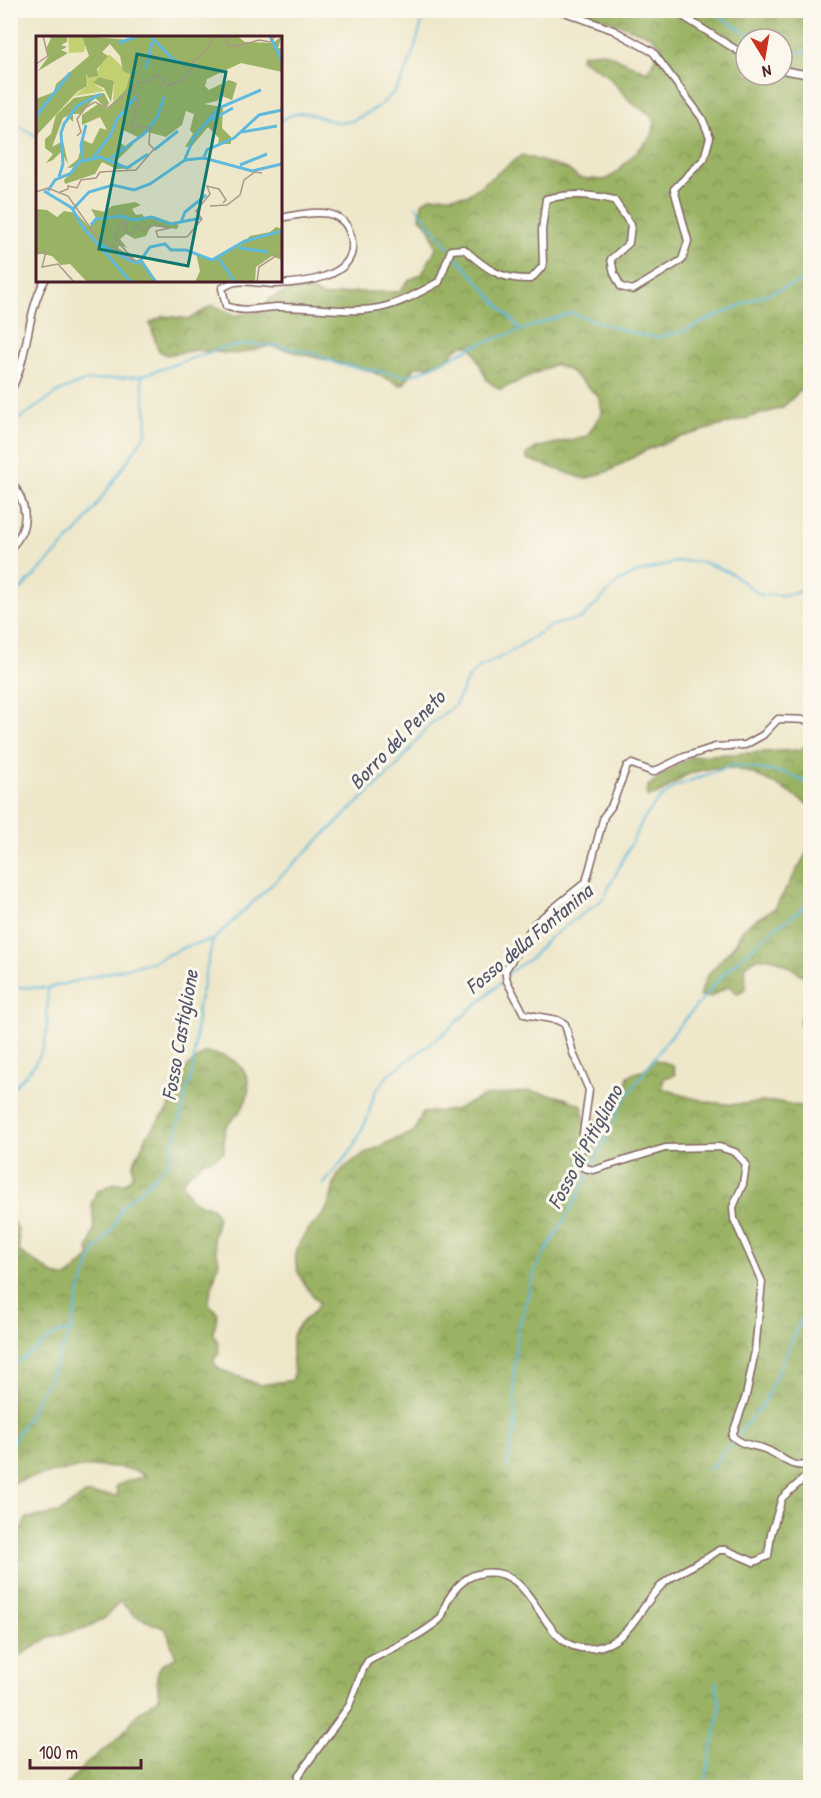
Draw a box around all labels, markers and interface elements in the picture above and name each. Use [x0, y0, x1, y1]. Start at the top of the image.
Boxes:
north arrow [734, 27, 794, 87]
inset map [36, 36, 282, 282]
text: N [760, 60, 773, 83]
water label: Borro del Peneto [342, 683, 452, 796]
water label: Fosso della Fontanina [459, 875, 601, 1000]
water label: Fosso Castiglione [154, 966, 205, 1102]
water label: Fosso di Pitigliano [540, 1079, 630, 1214]
scale bar [30, 1732, 141, 1770]
text: 100 m [39, 1740, 78, 1765]

